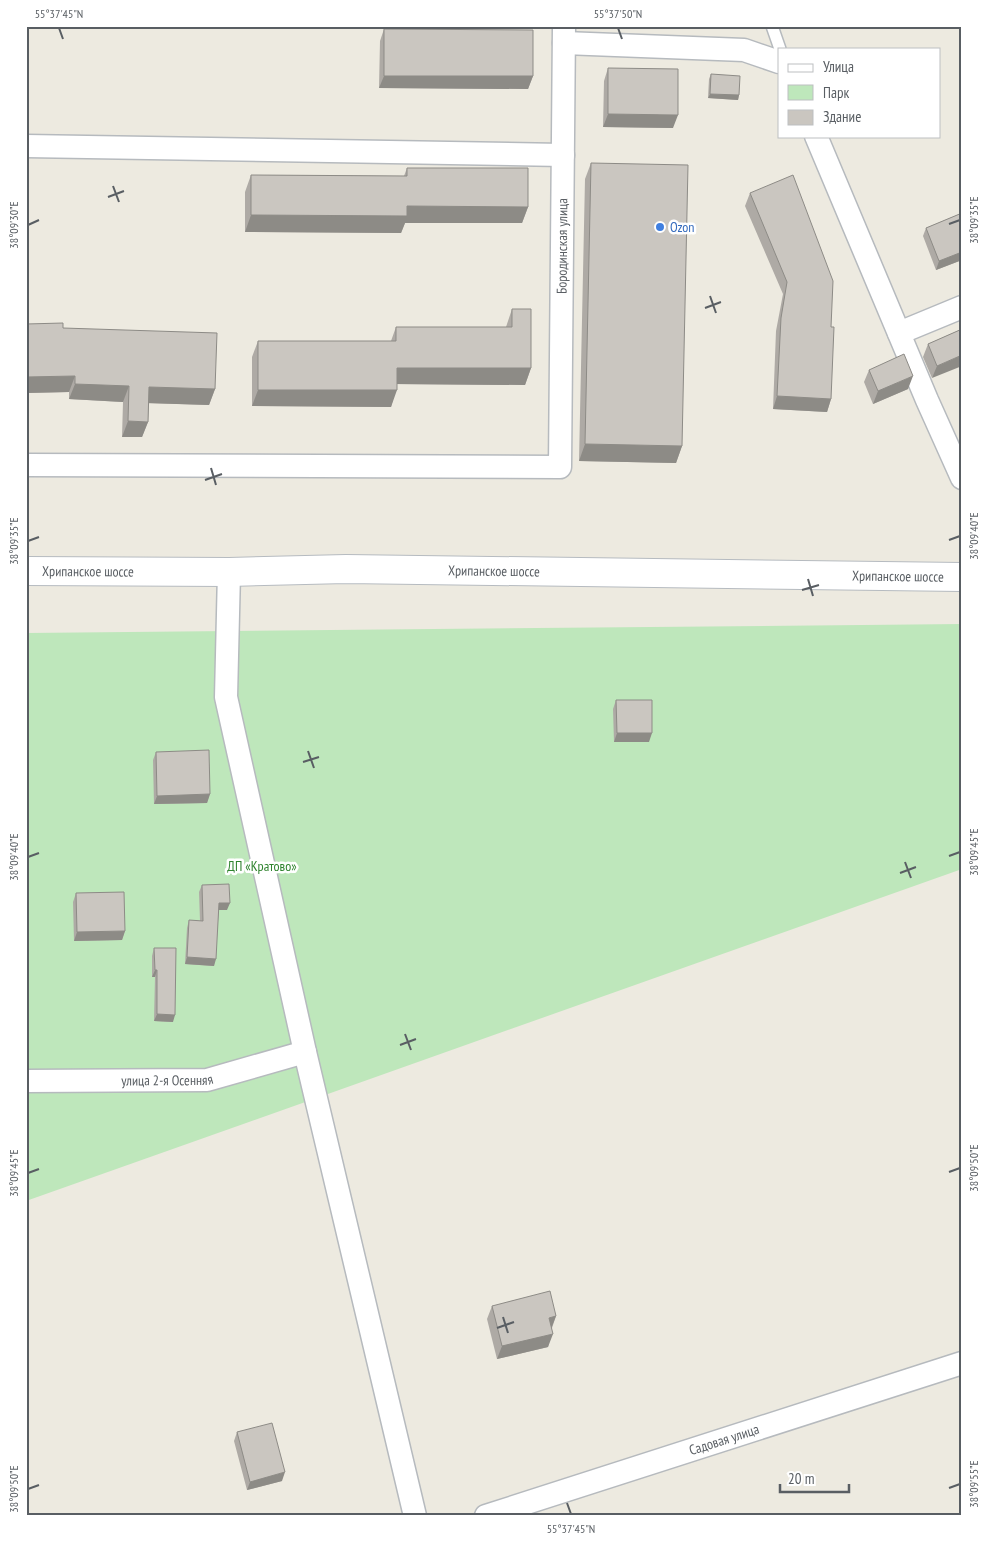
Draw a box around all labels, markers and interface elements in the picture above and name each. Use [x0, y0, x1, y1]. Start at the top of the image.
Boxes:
text: 55°37'45"N [35, 6, 83, 21]
text: 55°37'50"N [594, 6, 642, 21]
legend [778, 48, 940, 138]
text: Улица [823, 57, 854, 76]
text: Парк [823, 83, 849, 102]
text: Здание [823, 107, 861, 126]
text: 38°09'35"E [966, 196, 981, 244]
street label: Бородинская улица [553, 198, 571, 294]
text: 38°09'30"E [6, 201, 21, 249]
place label: Ozon [670, 218, 695, 236]
marker: Ozon [654, 221, 666, 233]
text: 38°09'40"E [966, 512, 981, 560]
text: 38°09'35"E [6, 517, 21, 565]
street label: Хрипанское шоссе [448, 561, 540, 581]
street label: Хрипанское шоссе [42, 562, 134, 581]
street label: Хрипанское шоссе [852, 567, 944, 586]
text: 38°09'45"E [966, 828, 981, 876]
text: 38°09'40"E [6, 833, 21, 881]
park label: ДП «Кратово» [227, 857, 297, 875]
street label: улица 2-я Осенняя [121, 1070, 215, 1089]
text: 38°09'50"E [966, 1144, 981, 1192]
text: 38°09'45"E [6, 1149, 21, 1197]
street label: Садовая улица [687, 1420, 761, 1459]
text: 38°09'55"E [966, 1460, 981, 1508]
scale bar [780, 1462, 849, 1494]
text: 38°09'50"E [6, 1465, 21, 1513]
text: 20 m [788, 1469, 814, 1488]
text: 55°37'45"N [547, 1521, 595, 1536]

